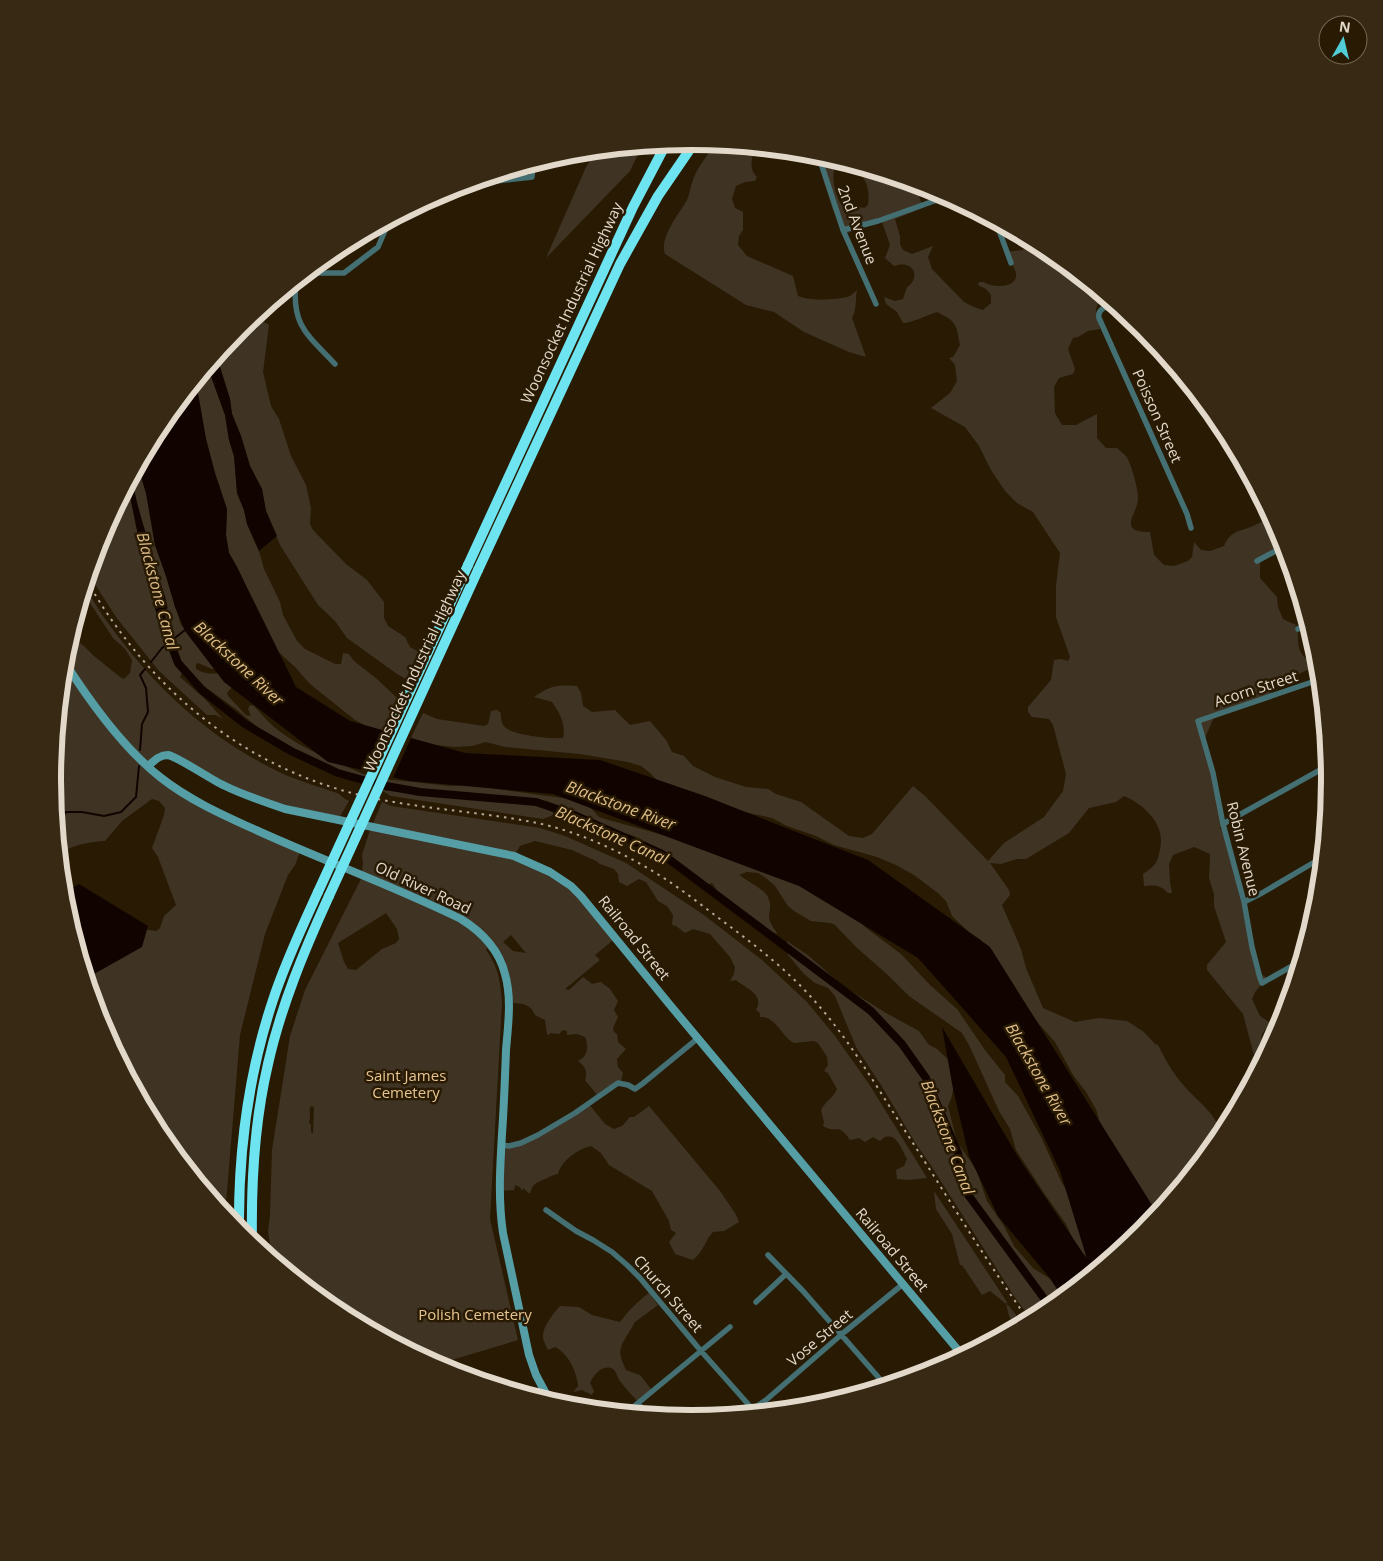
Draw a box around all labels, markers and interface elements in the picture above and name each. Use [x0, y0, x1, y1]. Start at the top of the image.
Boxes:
north arrow [1318, 15, 1368, 65]
text: N [1338, 16, 1352, 37]
street label: 2nd Avenue [834, 182, 882, 267]
street label: Woonsocket Industrial Highway [516, 198, 627, 406]
street label: Poisson Street [1128, 366, 1187, 465]
water label: Blackstone Canal [132, 530, 185, 653]
street label: Woonsocket Industrial Highway [359, 566, 470, 774]
water label: Blackstone River [189, 616, 289, 711]
street label: Acorn Street [1211, 665, 1300, 711]
water label: Blackstone River [563, 775, 679, 835]
street label: Robin Avenue [1223, 799, 1265, 898]
water label: Blackstone Canal [552, 800, 673, 870]
street label: Old River Road [372, 856, 474, 918]
street label: Railroad Street [594, 891, 675, 984]
water label: Blackstone River [1001, 1019, 1078, 1130]
park label: Saint James Cemetery [366, 1065, 446, 1102]
water label: Blackstone Canal [916, 1077, 980, 1198]
street label: Railroad Street [852, 1203, 934, 1295]
street label: Church Street [630, 1250, 708, 1336]
park label: Polish Cemetery [418, 1304, 532, 1324]
street label: Vose Street [783, 1304, 856, 1370]

